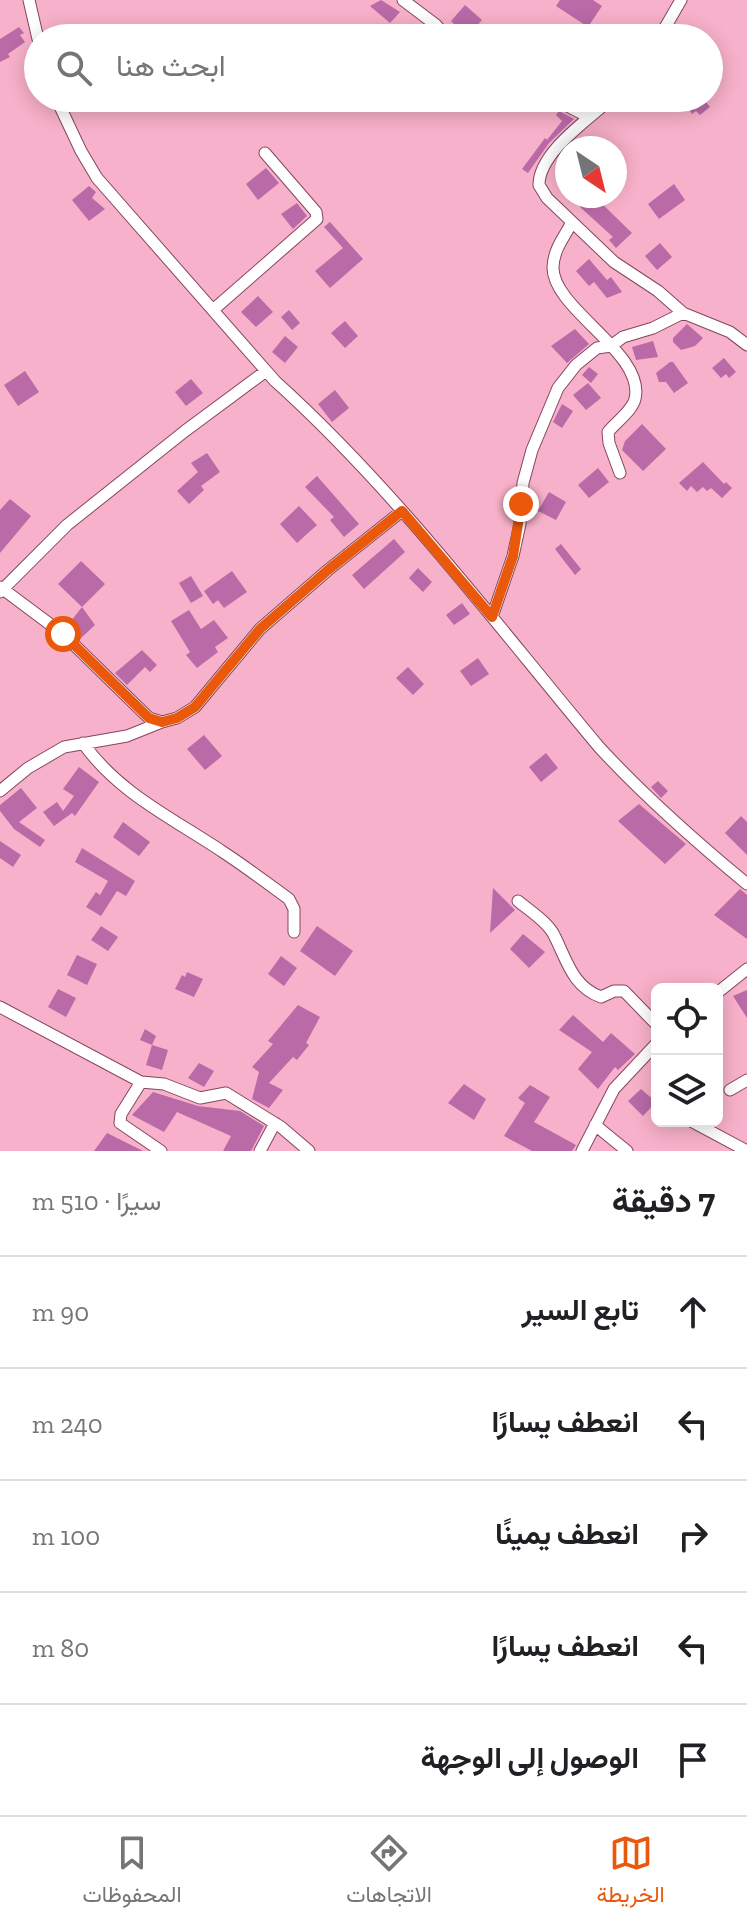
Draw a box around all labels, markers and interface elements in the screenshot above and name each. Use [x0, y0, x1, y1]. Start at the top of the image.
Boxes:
search box [24, 24, 723, 112]
icon: search [52, 46, 96, 90]
text: ابحث هنا [116, 48, 226, 84]
north arrow [555, 136, 627, 208]
route end [503, 486, 539, 522]
route start [45, 616, 81, 652]
map controls [651, 983, 723, 1127]
button: locate [651, 983, 723, 1055]
button: layers [651, 1055, 723, 1127]
text: 7 دقيقة [612, 1180, 715, 1221]
text: سيرًا · 510 m [32, 1185, 161, 1217]
icon: ahead [671, 1290, 715, 1334]
text: تابع السير [522, 1292, 639, 1328]
text: 90 m [32, 1296, 89, 1328]
icon: left [671, 1402, 715, 1446]
text: انعطف يسارًا [491, 1404, 639, 1440]
text: 240 m [32, 1408, 103, 1440]
icon: right [671, 1514, 715, 1558]
text: انعطف يمينًا [495, 1516, 639, 1552]
text: 100 m [32, 1520, 100, 1552]
icon: left [671, 1626, 715, 1670]
text: انعطف يسارًا [491, 1628, 639, 1664]
text: 80 m [32, 1632, 89, 1664]
icon: arrive [671, 1738, 715, 1782]
text: الوصول إلى الوجهة [420, 1740, 639, 1776]
tab: المحفوظات [82, 1831, 182, 1914]
tab: الاتجاهات [346, 1831, 432, 1914]
tab: الخريطة [597, 1831, 665, 1914]

